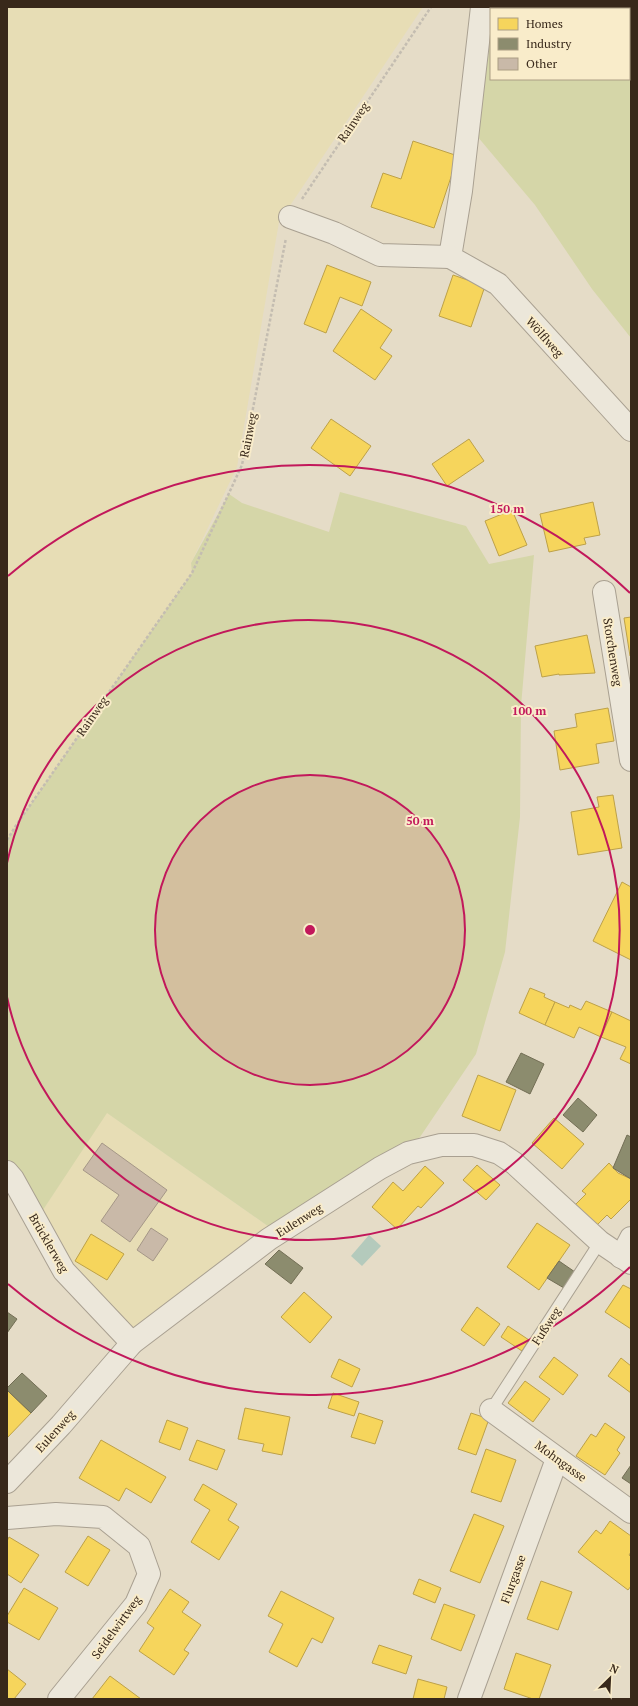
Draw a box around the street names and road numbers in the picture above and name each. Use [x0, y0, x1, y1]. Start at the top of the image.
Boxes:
street label: Rainweg [334, 98, 372, 145]
street label: Wölflweg [523, 314, 567, 361]
street label: Rainweg [236, 411, 260, 459]
street label: Storchenweg [600, 617, 626, 688]
street label: Rainweg [73, 693, 112, 739]
street label: Eulenweg [273, 1200, 325, 1240]
street label: Brücklerweg [26, 1211, 72, 1276]
street label: Fußweg [528, 1304, 564, 1348]
street label: Eulenweg [32, 1406, 78, 1455]
street label: Mohngasse [532, 1437, 590, 1485]
street label: Flurgasse [497, 1553, 529, 1605]
street label: Seidelwirtweg [88, 1592, 144, 1662]

